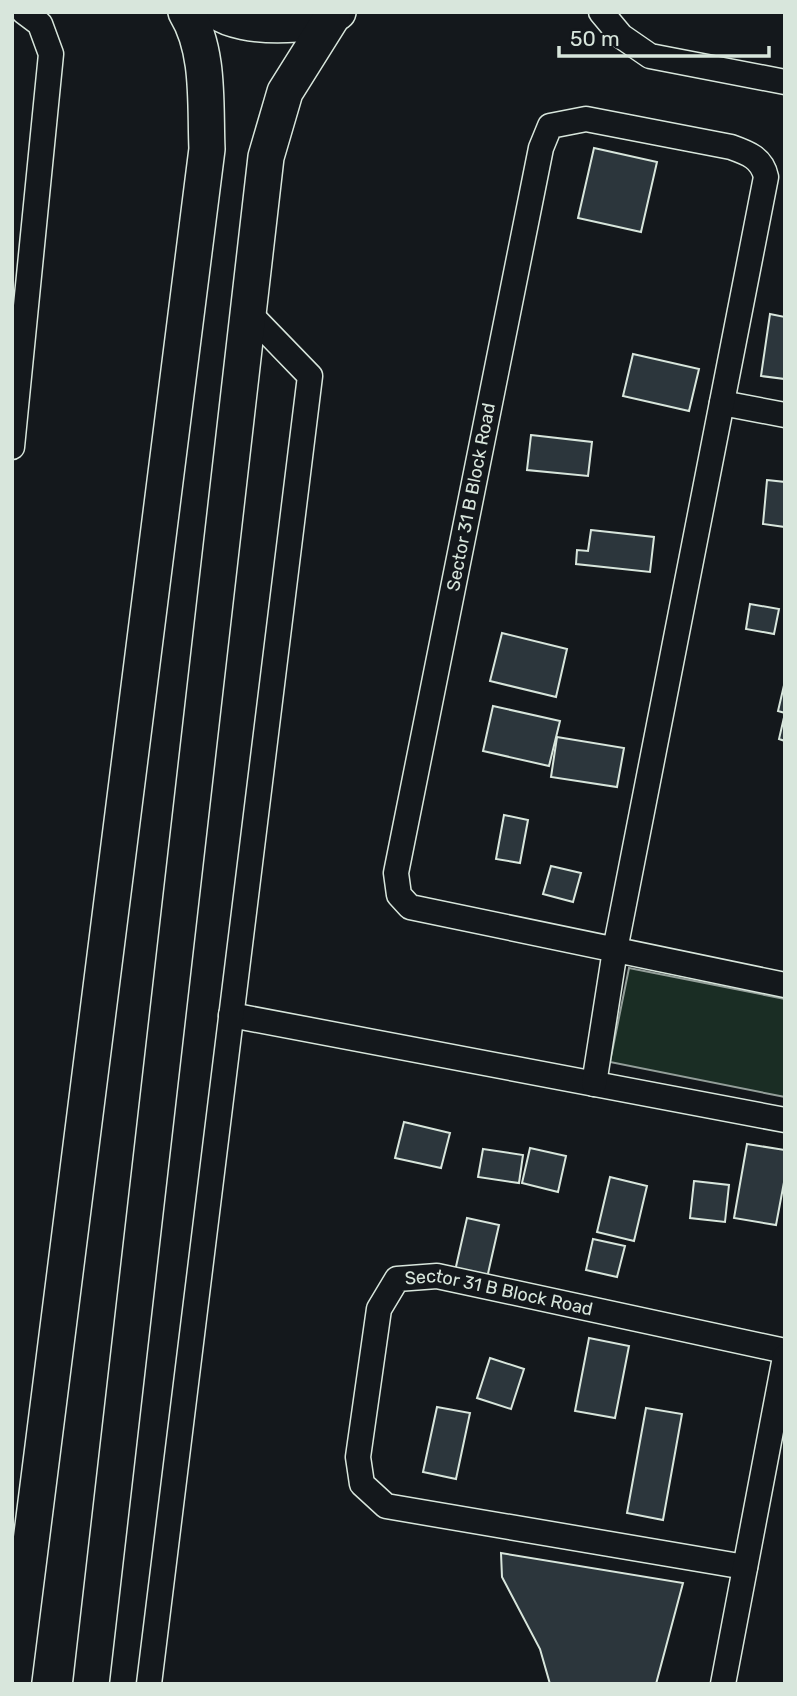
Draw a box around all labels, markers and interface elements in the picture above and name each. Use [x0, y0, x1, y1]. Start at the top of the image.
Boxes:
scale bar [559, 14, 769, 58]
text: 50 m [570, 26, 620, 51]
street label: Sector 31 B Block Road [442, 401, 500, 593]
street label: Sector 31 B Block Road [404, 1265, 595, 1320]

